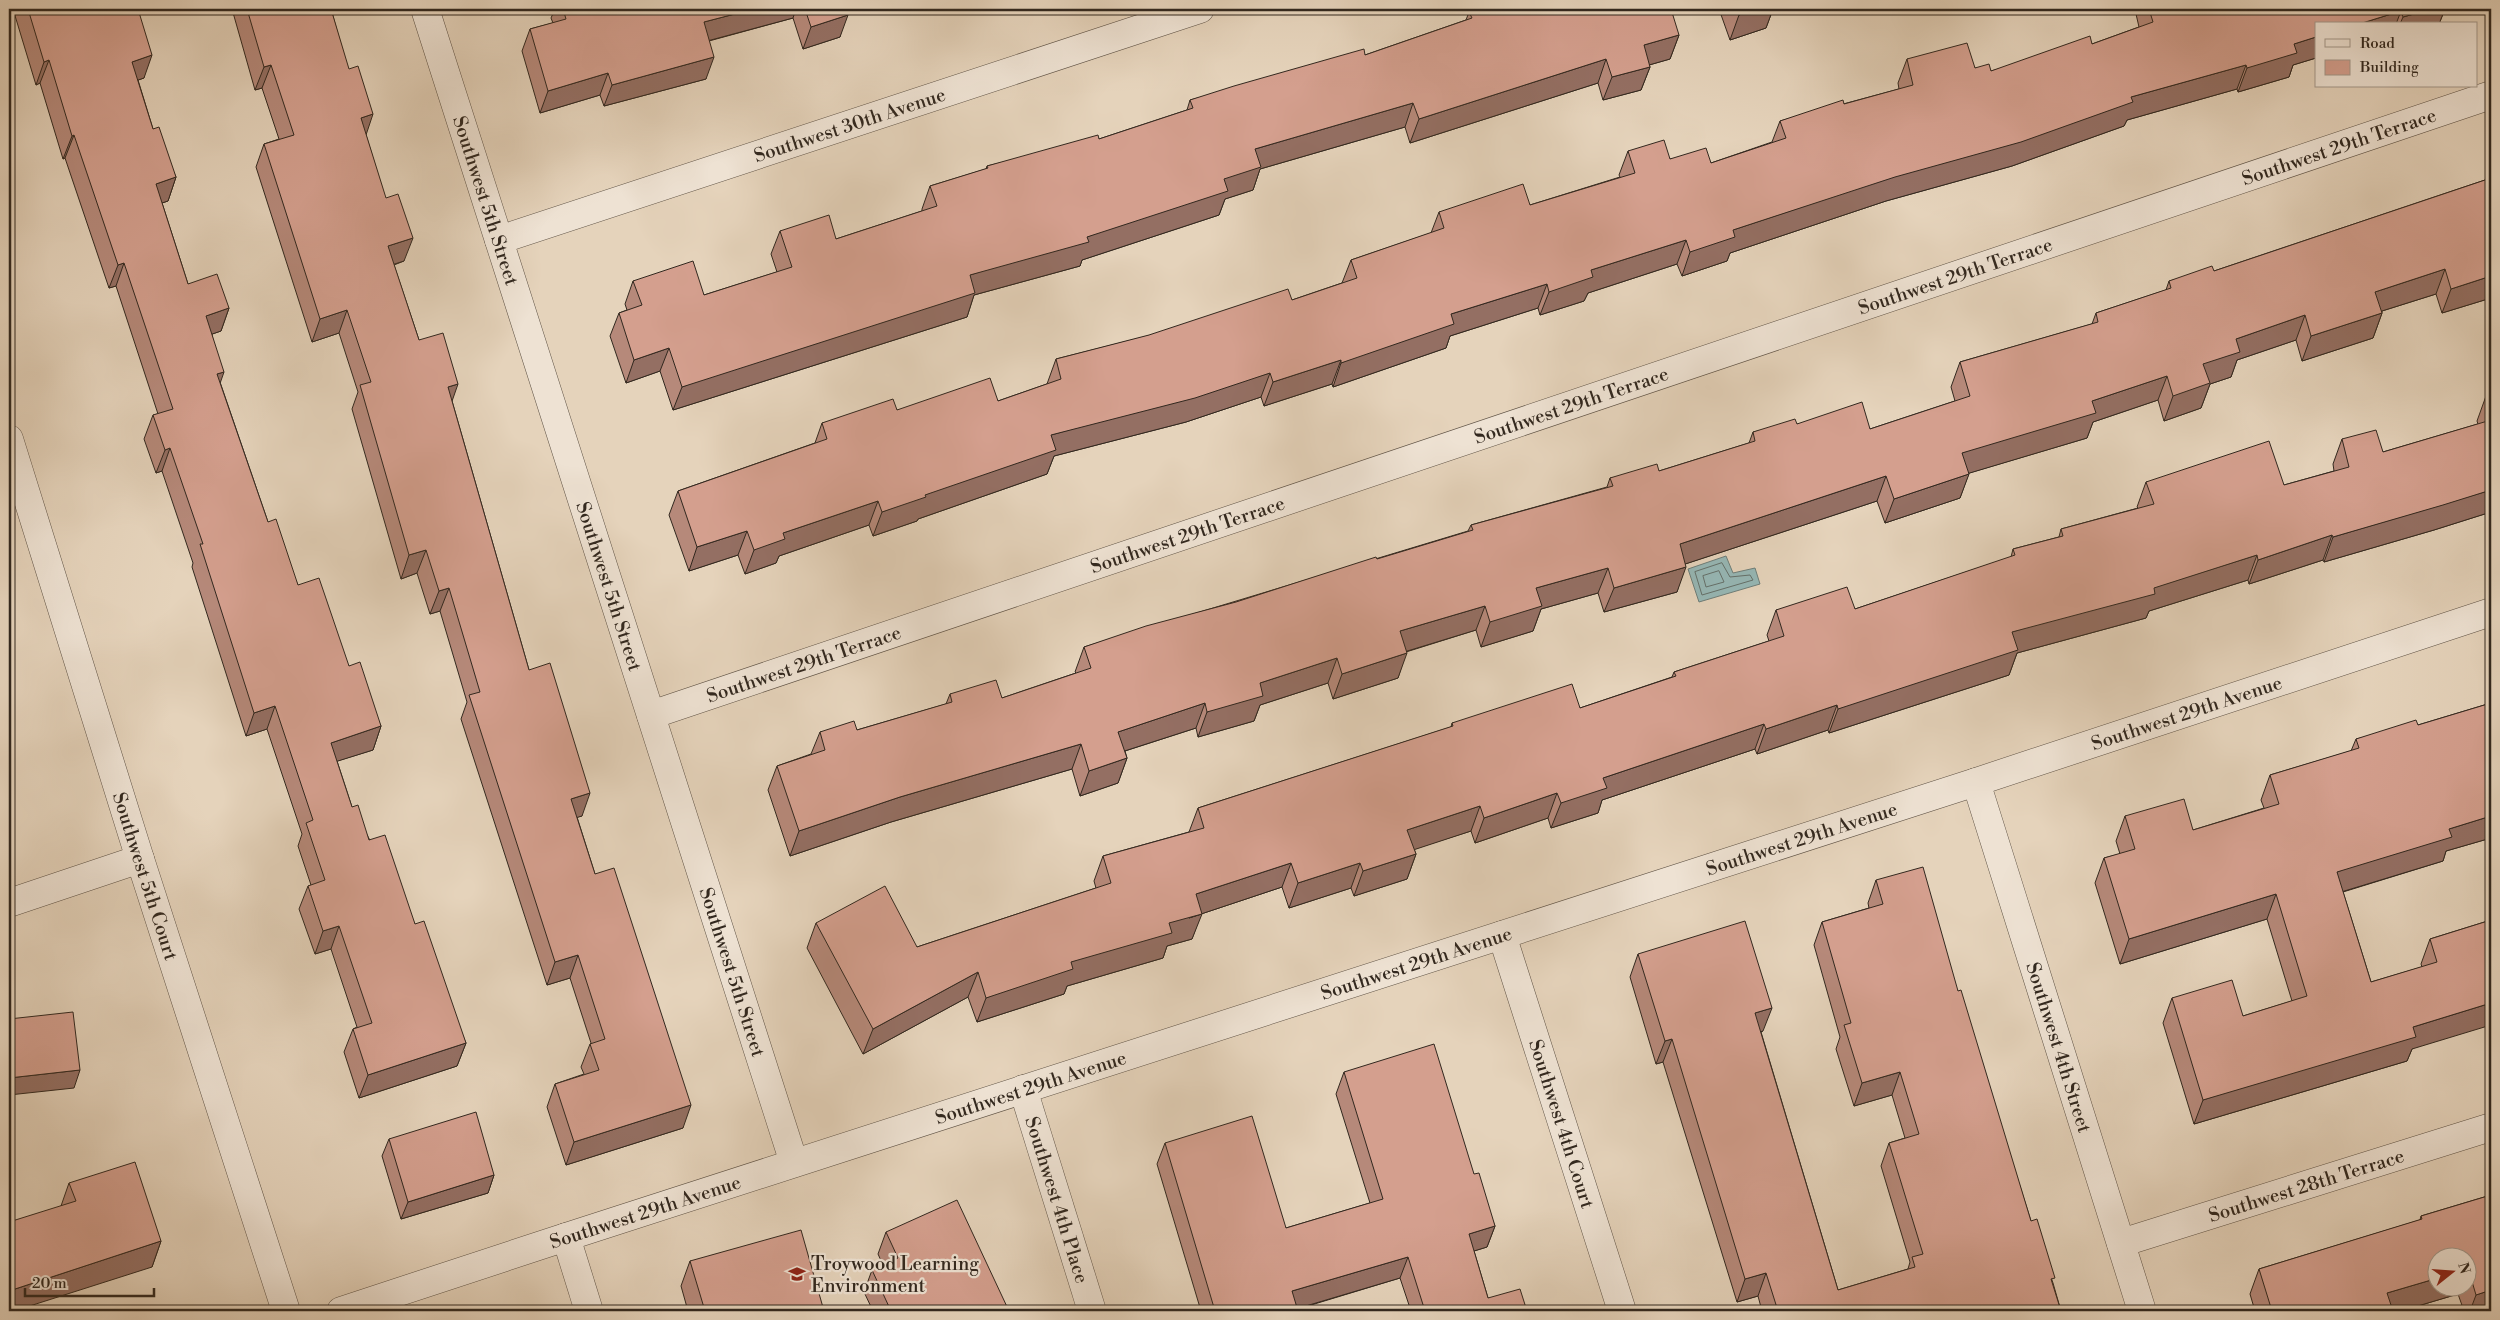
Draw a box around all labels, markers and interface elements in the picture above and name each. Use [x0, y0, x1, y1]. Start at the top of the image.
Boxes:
legend [2315, 22, 2478, 88]
text: Road [2360, 34, 2395, 53]
text: Building [2359, 58, 2419, 77]
street label: Southwest 30th Avenue [751, 83, 949, 168]
street label: Southwest 29th Terrace [2239, 103, 2439, 191]
street label: Southwest 5th Street [447, 113, 524, 289]
street label: Southwest 29th Terrace [1855, 233, 2056, 320]
street label: Southwest 29th Terrace [1471, 362, 1672, 450]
street label: Southwest 29th Terrace [1087, 491, 1288, 579]
street label: Southwest 5th Street [570, 499, 647, 675]
street label: Southwest 29th Terrace [703, 621, 904, 708]
street label: Southwest 29th Avenue [2088, 671, 2285, 756]
street label: Southwest 5th Court [107, 789, 183, 964]
street label: Southwest 29th Avenue [1703, 797, 1900, 881]
street label: Southwest 5th Street [694, 884, 770, 1060]
street label: Southwest 29th Avenue [1318, 922, 1515, 1006]
street label: Southwest 4th Street [2020, 959, 2096, 1136]
street label: Southwest 4th Court [1523, 1036, 1600, 1212]
street label: Southwest 29th Avenue [932, 1046, 1130, 1130]
street label: Southwest 4th Place [1019, 1114, 1094, 1286]
street label: Southwest 28th Terrace [2206, 1144, 2407, 1228]
street label: Southwest 29th Avenue [547, 1170, 744, 1255]
north arrow [2428, 1248, 2478, 1298]
place label: Troywood Learning Environment [811, 1252, 979, 1298]
text: N [2453, 1261, 2474, 1276]
school or university icon: Troywood Learning Environment [787, 1264, 807, 1284]
scale bar [25, 1265, 154, 1297]
text: 20 m [32, 1274, 67, 1293]

